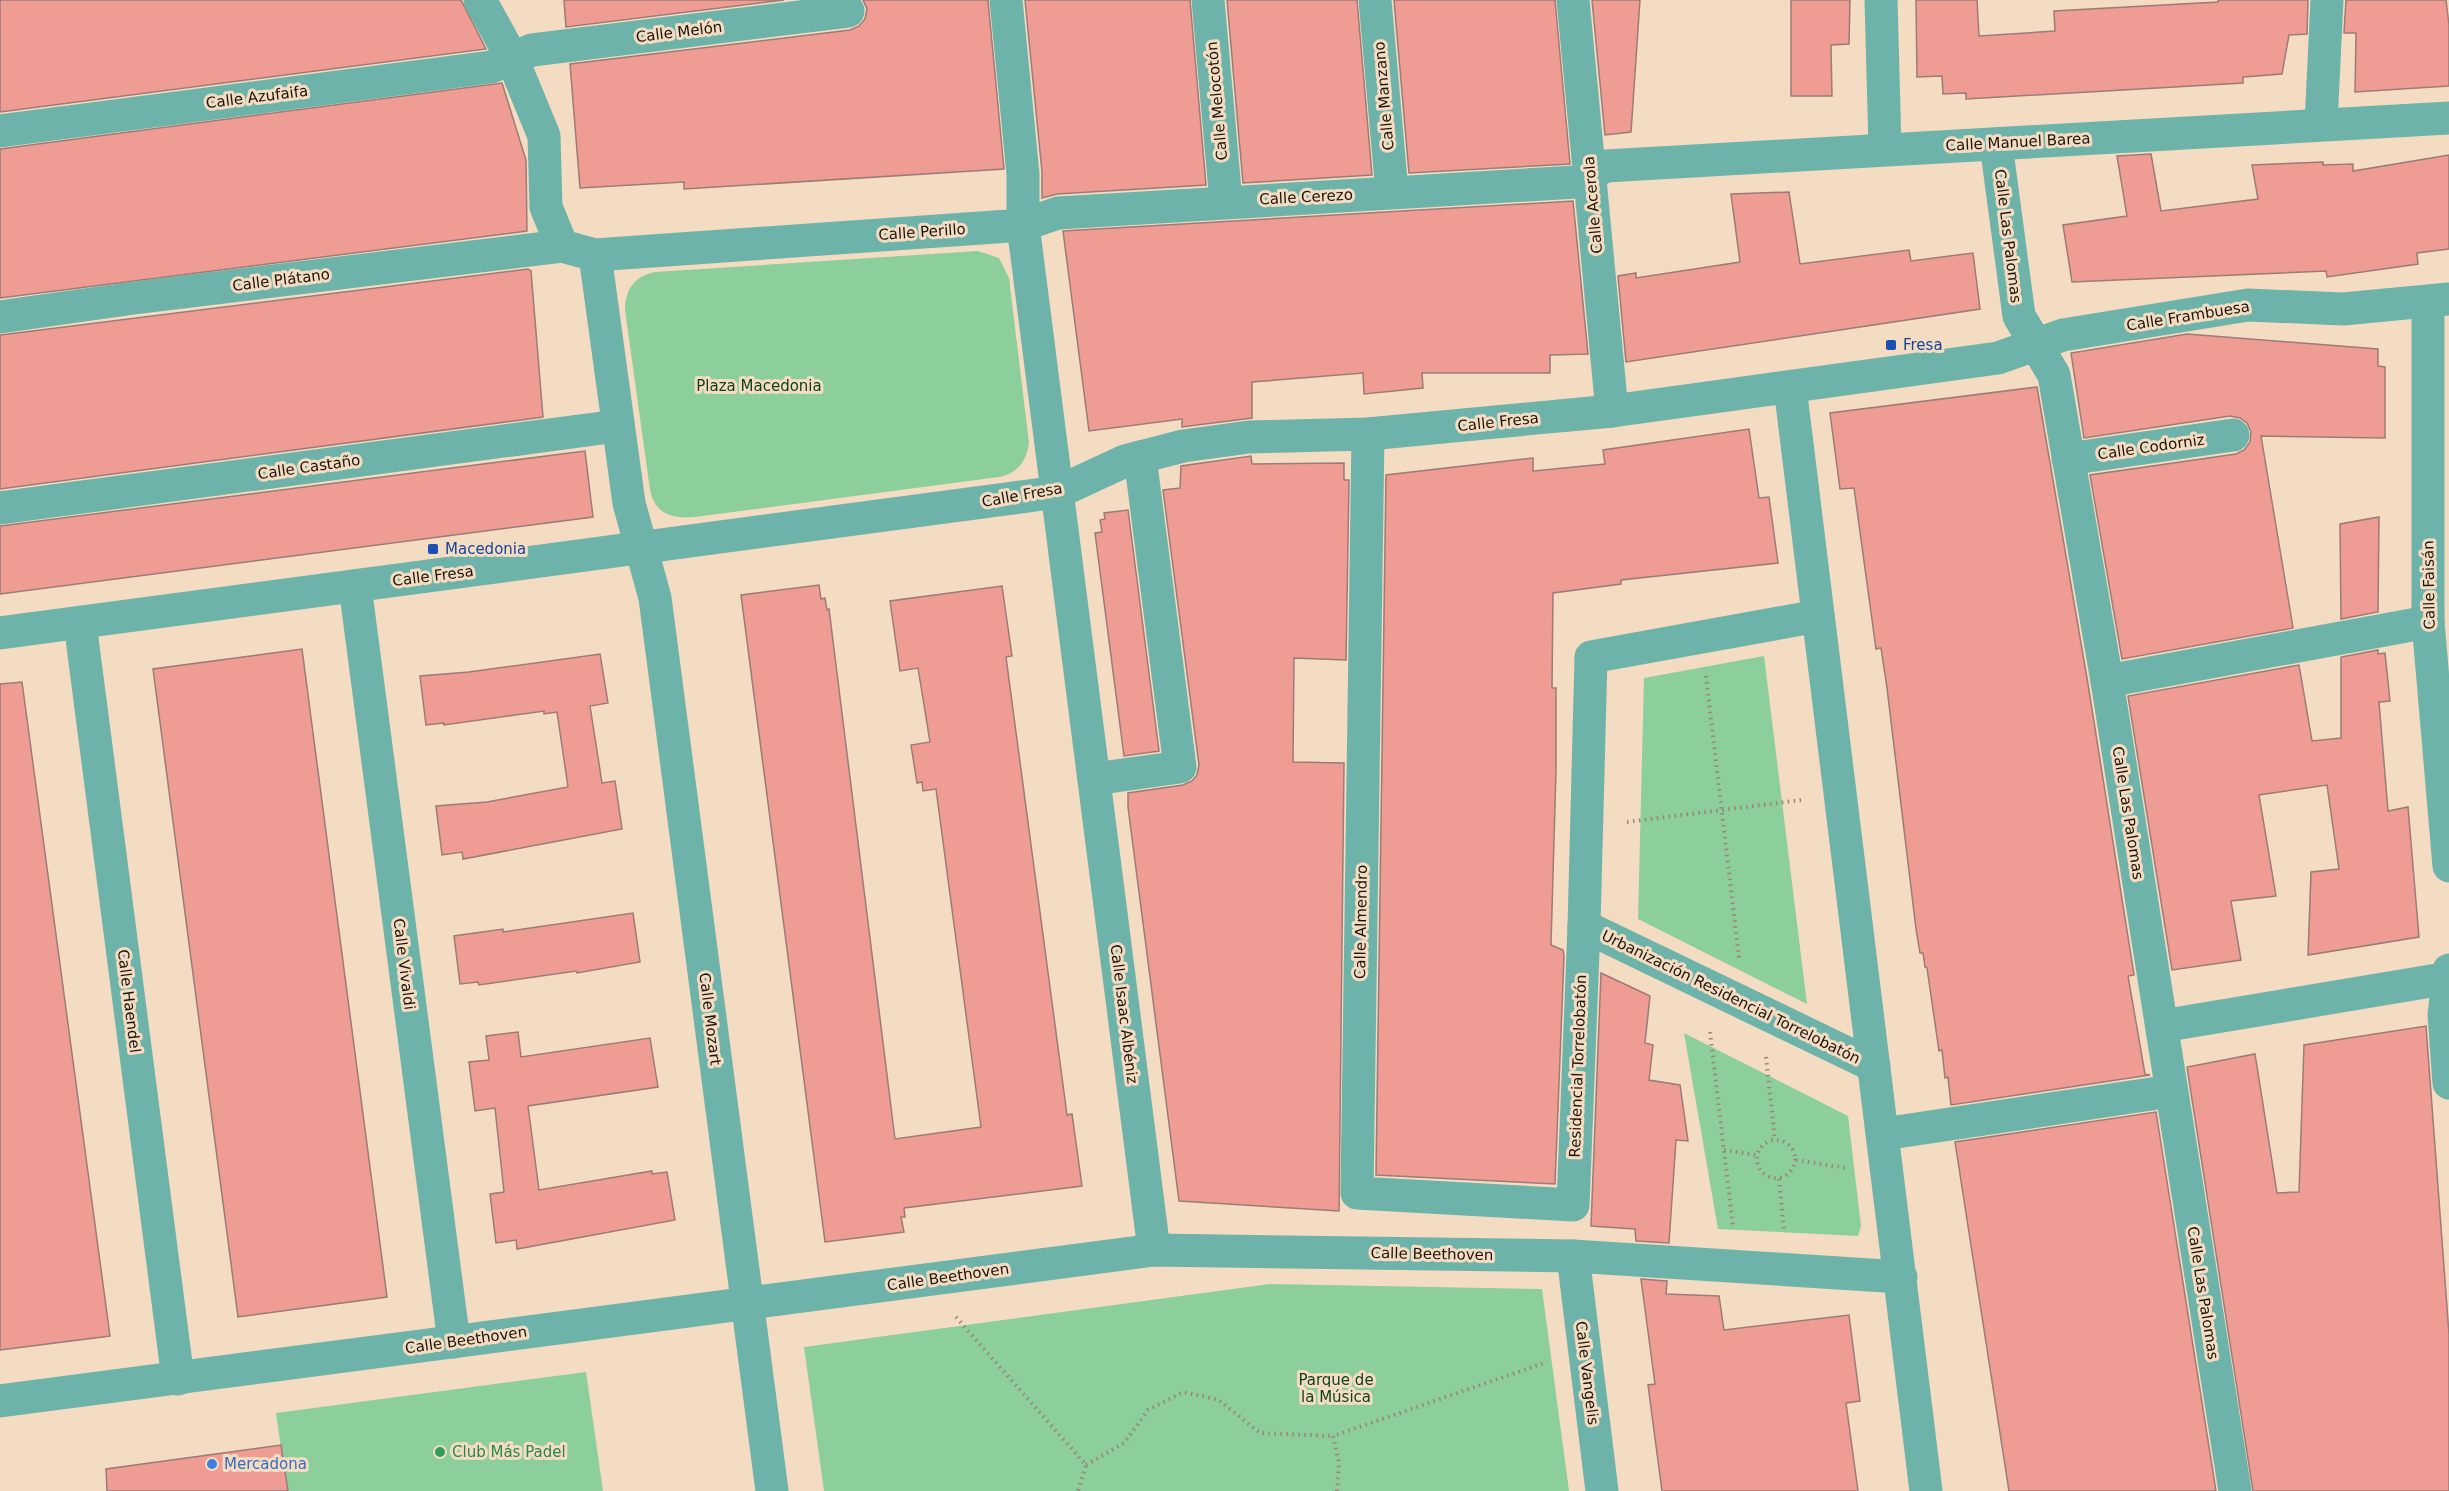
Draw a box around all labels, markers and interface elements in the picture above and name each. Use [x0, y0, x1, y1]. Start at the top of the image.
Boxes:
street label: Calle Melón [635, 18, 723, 46]
street label: Calle Melocotón [1203, 41, 1231, 161]
street label: Calle Manzano [1370, 41, 1398, 151]
street label: Calle Azufaifa [205, 82, 309, 112]
street label: Calle Manuel Barea [1945, 129, 2091, 155]
street label: Calle Acerola [1580, 155, 1606, 255]
street label: Calle Las Palomas [1991, 168, 2025, 304]
street label: Calle Cerezo [1259, 186, 1353, 208]
street label: Calle Perillo [878, 220, 966, 244]
street label: Calle Plátano [231, 265, 331, 295]
street label: Calle Frambuesa [2125, 297, 2251, 335]
place label: Fresa [1903, 336, 1943, 354]
marker: Fresa [1884, 338, 1898, 352]
park label: Plaza Macedonia [696, 377, 822, 395]
street label: Calle Fresa [1456, 409, 1540, 435]
street label: Calle Codorniz [2096, 431, 2206, 463]
street label: Calle Castaño [257, 451, 361, 483]
street label: Calle Fresa [980, 479, 1064, 511]
place label: Macedonia [445, 540, 526, 558]
street label: Calle Faisán [2419, 540, 2439, 630]
marker: Macedonia [426, 542, 440, 556]
street label: Calle Fresa [391, 562, 475, 590]
street label: Calle Las Palomas [2109, 745, 2147, 881]
street label: Calle Almendro [1351, 865, 1371, 979]
street label: Calle Vivaldi [389, 917, 419, 1011]
street label: Urbanización Residencial Torrelobatón [1599, 926, 1863, 1068]
street label: Calle Isaac Albéniz [1107, 943, 1142, 1085]
street label: Calle Haendel [114, 948, 144, 1054]
street label: Calle Mozart [695, 972, 725, 1066]
street label: Residencial Torrelobatón [1566, 974, 1590, 1158]
street label: Calle Las Palomas [2184, 1225, 2222, 1361]
street label: Calle Beethoven [1370, 1244, 1494, 1264]
street label: Calle Beethoven [886, 1260, 1010, 1294]
street label: Calle Vangelis [1572, 1320, 1602, 1426]
street label: Calle Beethoven [404, 1323, 528, 1357]
park label: Parque de la Música [1298, 1371, 1374, 1406]
place label: Club Más Padel [452, 1443, 566, 1461]
marker: Club Más Padel [433, 1445, 447, 1459]
place label: Mercadona [224, 1455, 307, 1473]
marker: Mercadona [205, 1457, 219, 1471]

